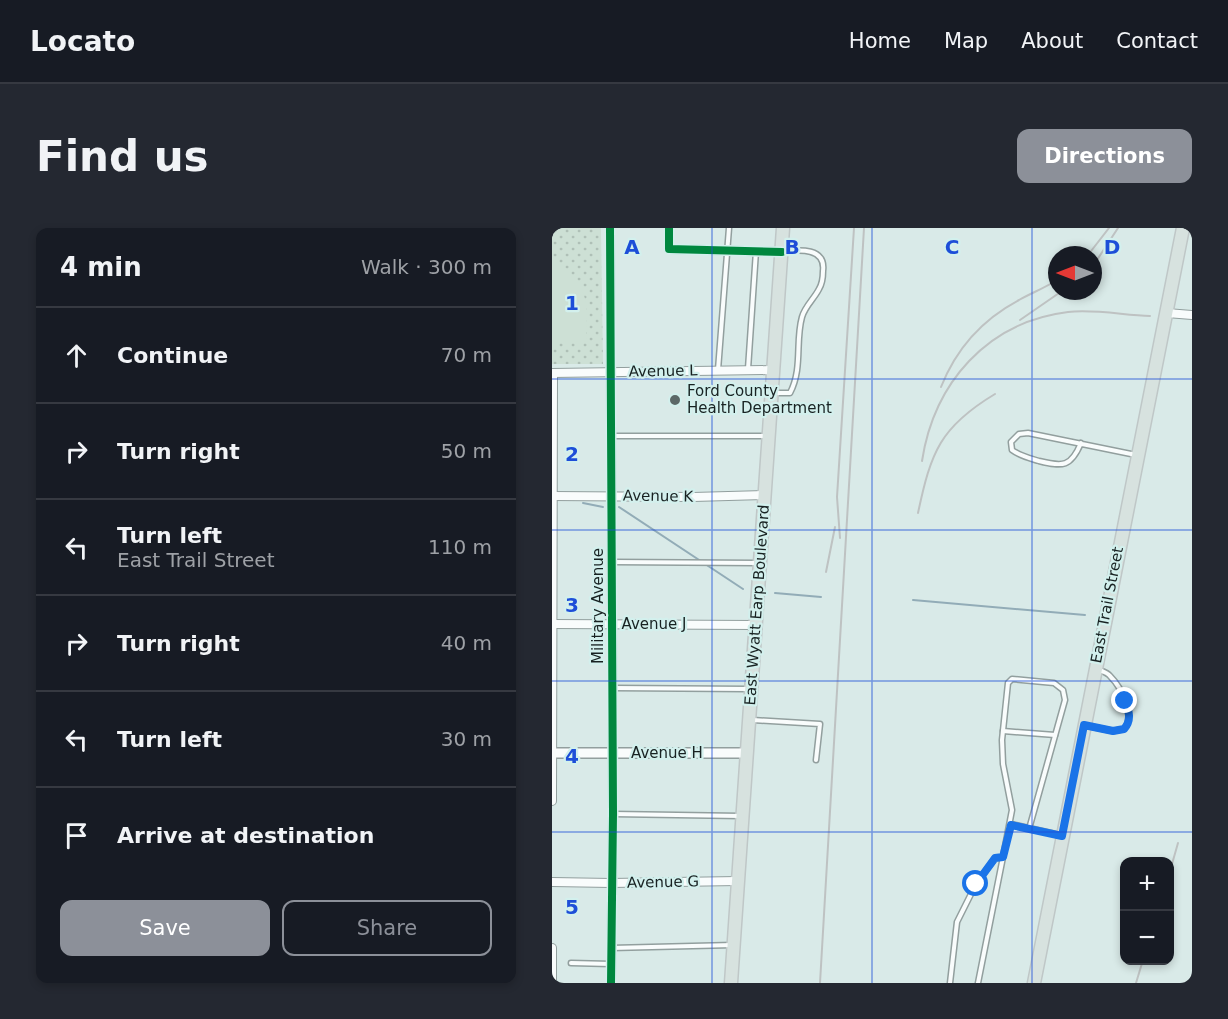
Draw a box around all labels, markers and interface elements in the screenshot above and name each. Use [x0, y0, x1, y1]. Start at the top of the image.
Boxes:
text: Locato [30, 25, 135, 58]
text: Home [849, 29, 911, 53]
text: Map [944, 29, 988, 53]
text: About [1021, 29, 1083, 53]
text: Contact [1116, 29, 1198, 53]
button: Directions [1017, 129, 1192, 183]
text: Find us [36, 132, 209, 181]
text: A [624, 235, 640, 259]
text: B [784, 235, 800, 259]
text: C [945, 235, 959, 259]
text: D [1104, 235, 1120, 259]
north arrow [1048, 246, 1102, 300]
text: 4 min [60, 252, 142, 282]
text: Walk · 300 m [361, 255, 492, 279]
text: 1 [565, 291, 579, 315]
icon: ahead [60, 339, 93, 372]
text: Continue [117, 343, 228, 368]
text: 70 m [441, 343, 492, 367]
street label: Avenue L [628, 361, 698, 381]
place label: Ford County Health Department [687, 382, 832, 417]
marker: Ford County Health Department [668, 393, 682, 407]
icon: right [60, 435, 93, 468]
text: Turn right [117, 439, 240, 464]
text: 50 m [441, 439, 492, 463]
text: 2 [565, 442, 579, 466]
street label: Avenue K [623, 486, 694, 506]
street label: East Wyatt Earp Boulevard [741, 504, 773, 706]
text: Turn left [117, 523, 222, 548]
icon: left [60, 531, 93, 564]
text: 110 m [428, 535, 492, 559]
street label: East Trail Street [1087, 545, 1127, 665]
text: East Trail Street [117, 548, 275, 572]
street label: Military Avenue [589, 548, 607, 664]
text: 3 [565, 593, 579, 617]
street label: Avenue J [622, 615, 686, 633]
icon: right [60, 627, 93, 660]
text: Turn right [117, 631, 240, 656]
text: 40 m [441, 631, 492, 655]
route end [1111, 687, 1137, 713]
icon: left [60, 723, 93, 756]
text: Turn left [117, 727, 222, 752]
text: 30 m [441, 727, 492, 751]
text: 4 [565, 744, 579, 768]
street label: Avenue H [631, 744, 703, 762]
icon: arrive [60, 819, 93, 852]
text: Arrive at destination [117, 823, 374, 848]
map controls [1120, 857, 1174, 965]
button: + [1120, 857, 1174, 911]
route start [962, 870, 988, 896]
street label: Avenue G [627, 872, 699, 892]
text: 5 [565, 895, 579, 919]
button: Save [60, 900, 270, 956]
button: Share [282, 900, 492, 956]
button: − [1120, 911, 1174, 965]

